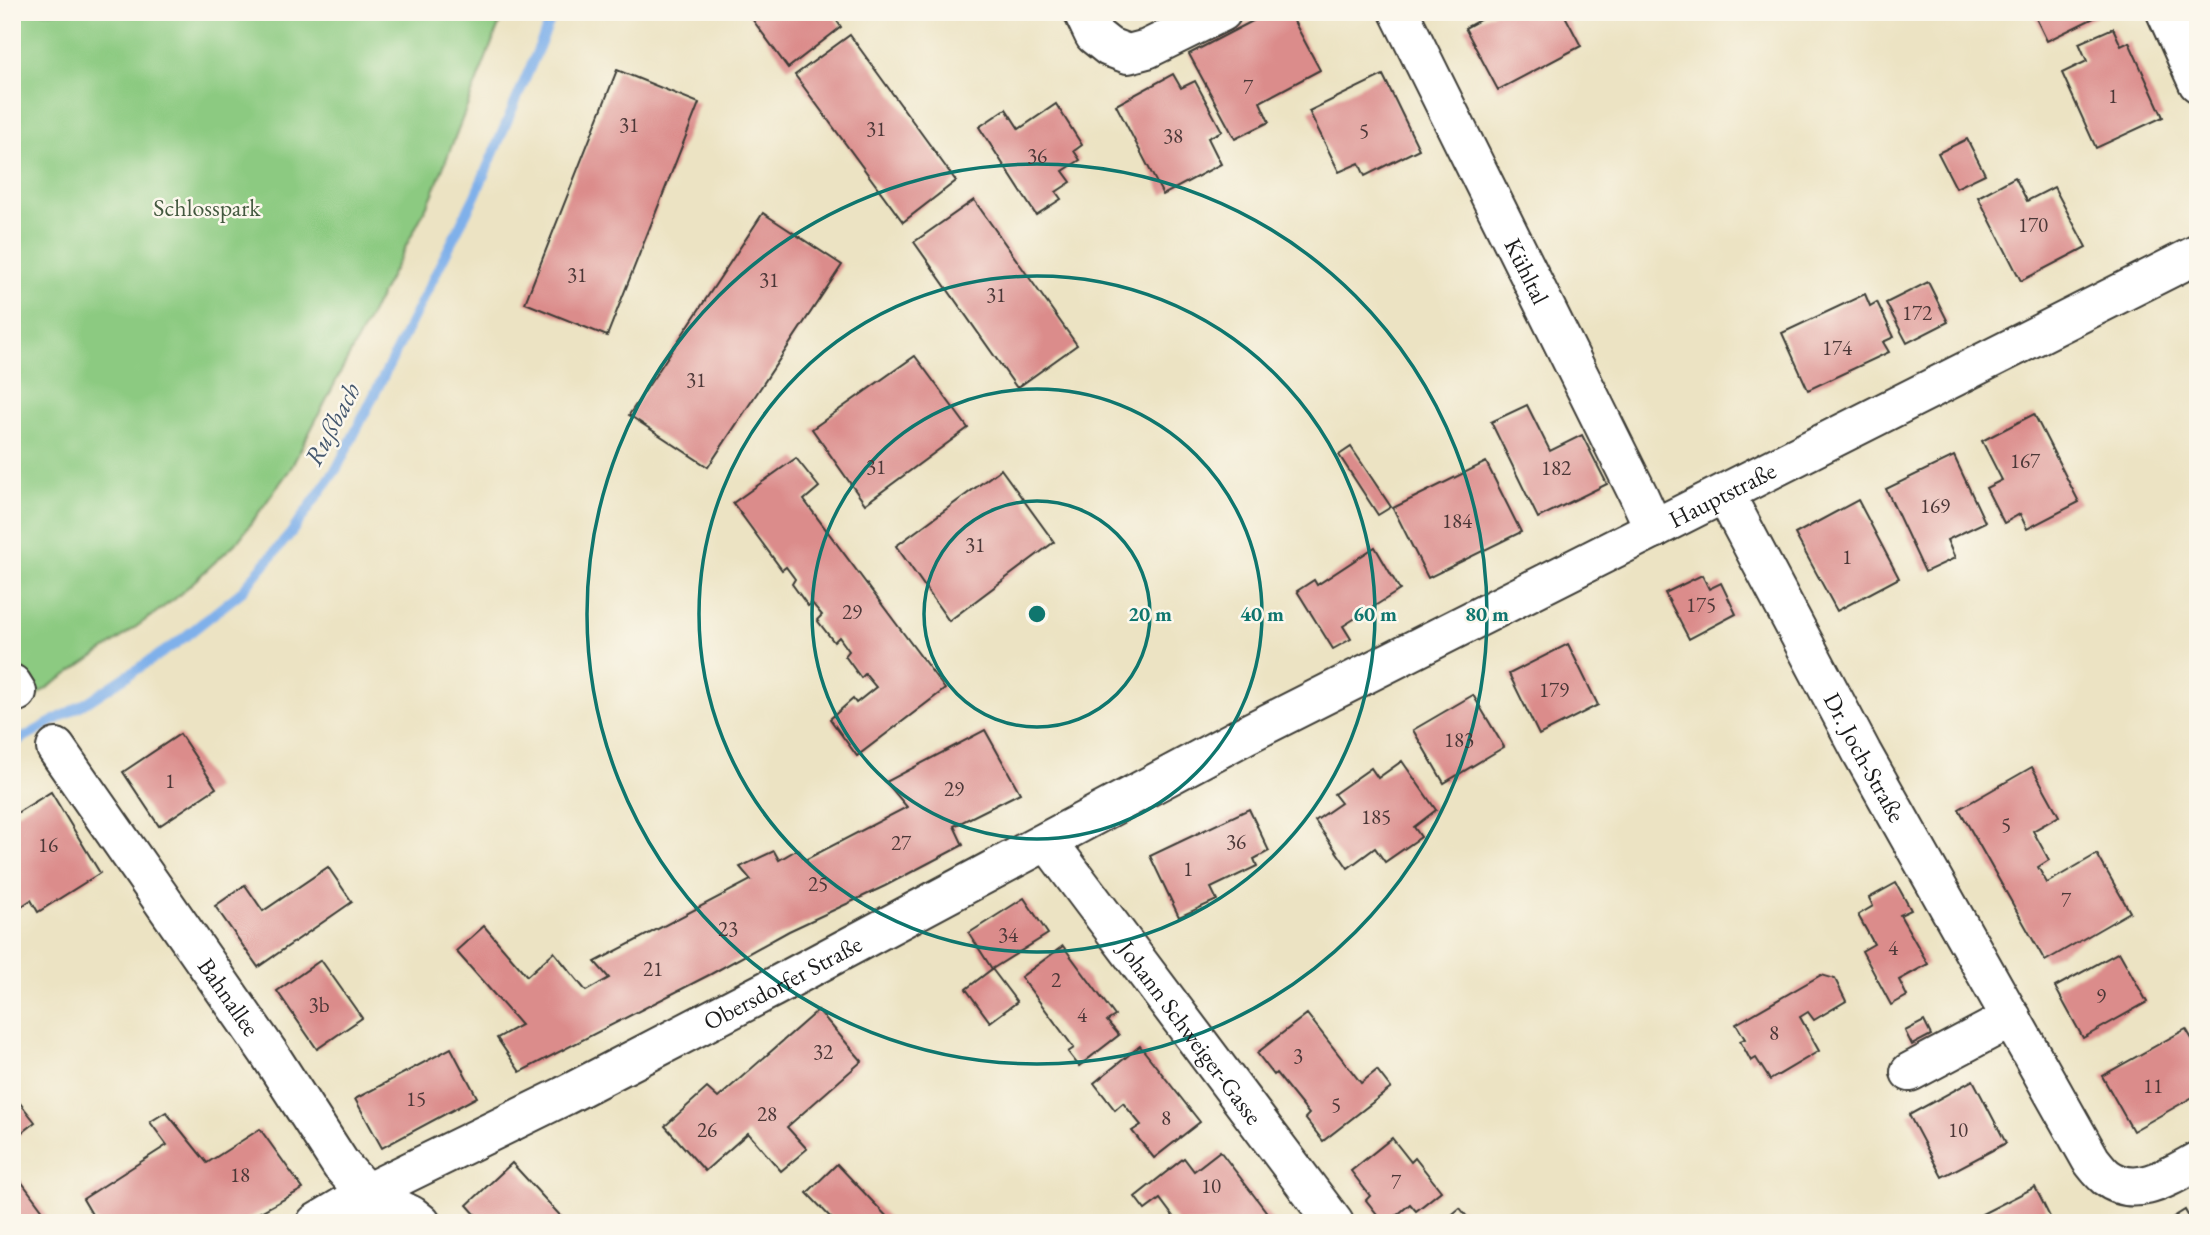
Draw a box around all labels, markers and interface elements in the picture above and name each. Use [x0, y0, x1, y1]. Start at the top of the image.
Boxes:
house number: 7 [1243, 73, 1254, 100]
house number: 1 [2108, 82, 2118, 109]
house number: 31 [619, 111, 639, 138]
house number: 31 [866, 115, 886, 142]
house number: 5 [1359, 117, 1369, 144]
house number: 38 [1163, 122, 1183, 149]
house number: 36 [1027, 142, 1047, 169]
park label: Schlosspark [153, 192, 261, 223]
house number: 170 [2018, 211, 2048, 238]
street label: Kühltal [1498, 233, 1557, 309]
house number: 31 [567, 261, 587, 288]
house number: 31 [759, 266, 779, 293]
house number: 31 [986, 281, 1006, 308]
house number: 172 [1902, 299, 1932, 326]
house number: 174 [1822, 334, 1853, 361]
house number: 31 [686, 366, 706, 393]
water label: Rußbach [296, 376, 368, 471]
house number: 167 [2010, 447, 2041, 474]
house number: 31 [866, 453, 886, 480]
house number: 182 [1541, 454, 1571, 481]
street label: Hauptstraße [1663, 454, 1781, 534]
house number: 169 [1920, 492, 1950, 519]
house number: 184 [1442, 507, 1473, 534]
house number: 31 [965, 531, 985, 558]
house number: 1 [1842, 543, 1852, 570]
house number: 175 [1686, 591, 1716, 618]
house number: 29 [842, 598, 862, 625]
text: 20 m [1128, 600, 1172, 627]
text: 40 m [1240, 600, 1284, 627]
text: 60 m [1353, 600, 1397, 627]
text: 80 m [1465, 600, 1509, 627]
centre of rings [1025, 602, 1049, 626]
house number: 179 [1539, 676, 1569, 703]
street label: Dr. Joch-Straße [1817, 687, 1913, 827]
house number: 183 [1444, 726, 1474, 753]
house number: 1 [165, 767, 175, 794]
house number: 29 [944, 775, 964, 802]
house number: 185 [1361, 803, 1391, 830]
house number: 5 [2001, 811, 2011, 838]
house number: 36 [1226, 828, 1246, 855]
house number: 27 [891, 829, 912, 856]
house number: 16 [38, 831, 58, 858]
house number: 1 [1183, 855, 1193, 882]
house number: 25 [808, 870, 828, 897]
house number: 7 [2061, 886, 2072, 913]
house number: 23 [718, 915, 738, 942]
house number: 34 [998, 921, 1019, 948]
street label: Obersdorfer Straße [698, 927, 867, 1037]
street label: Johann Schweiger-Gasse [1111, 933, 1270, 1130]
house number: 4 [1888, 934, 1899, 961]
street label: Bahnallee [191, 951, 267, 1042]
house number: 21 [643, 955, 663, 982]
house number: 2 [1051, 966, 1061, 993]
house number: 9 [2096, 982, 2106, 1009]
house number: 3b [309, 991, 330, 1018]
house number: 4 [1077, 1001, 1088, 1028]
house number: 8 [1769, 1019, 1779, 1046]
house number: 32 [813, 1038, 833, 1065]
house number: 3 [1293, 1042, 1303, 1069]
house number: 11 [2143, 1072, 2163, 1099]
house number: 15 [406, 1085, 426, 1112]
house number: 5 [1331, 1091, 1341, 1118]
house number: 28 [757, 1100, 777, 1127]
house number: 8 [1161, 1104, 1171, 1131]
house number: 26 [697, 1116, 717, 1143]
house number: 10 [1948, 1116, 1968, 1143]
house number: 18 [230, 1161, 250, 1188]
house number: 7 [1391, 1168, 1402, 1195]
house number: 10 [1201, 1172, 1221, 1199]

